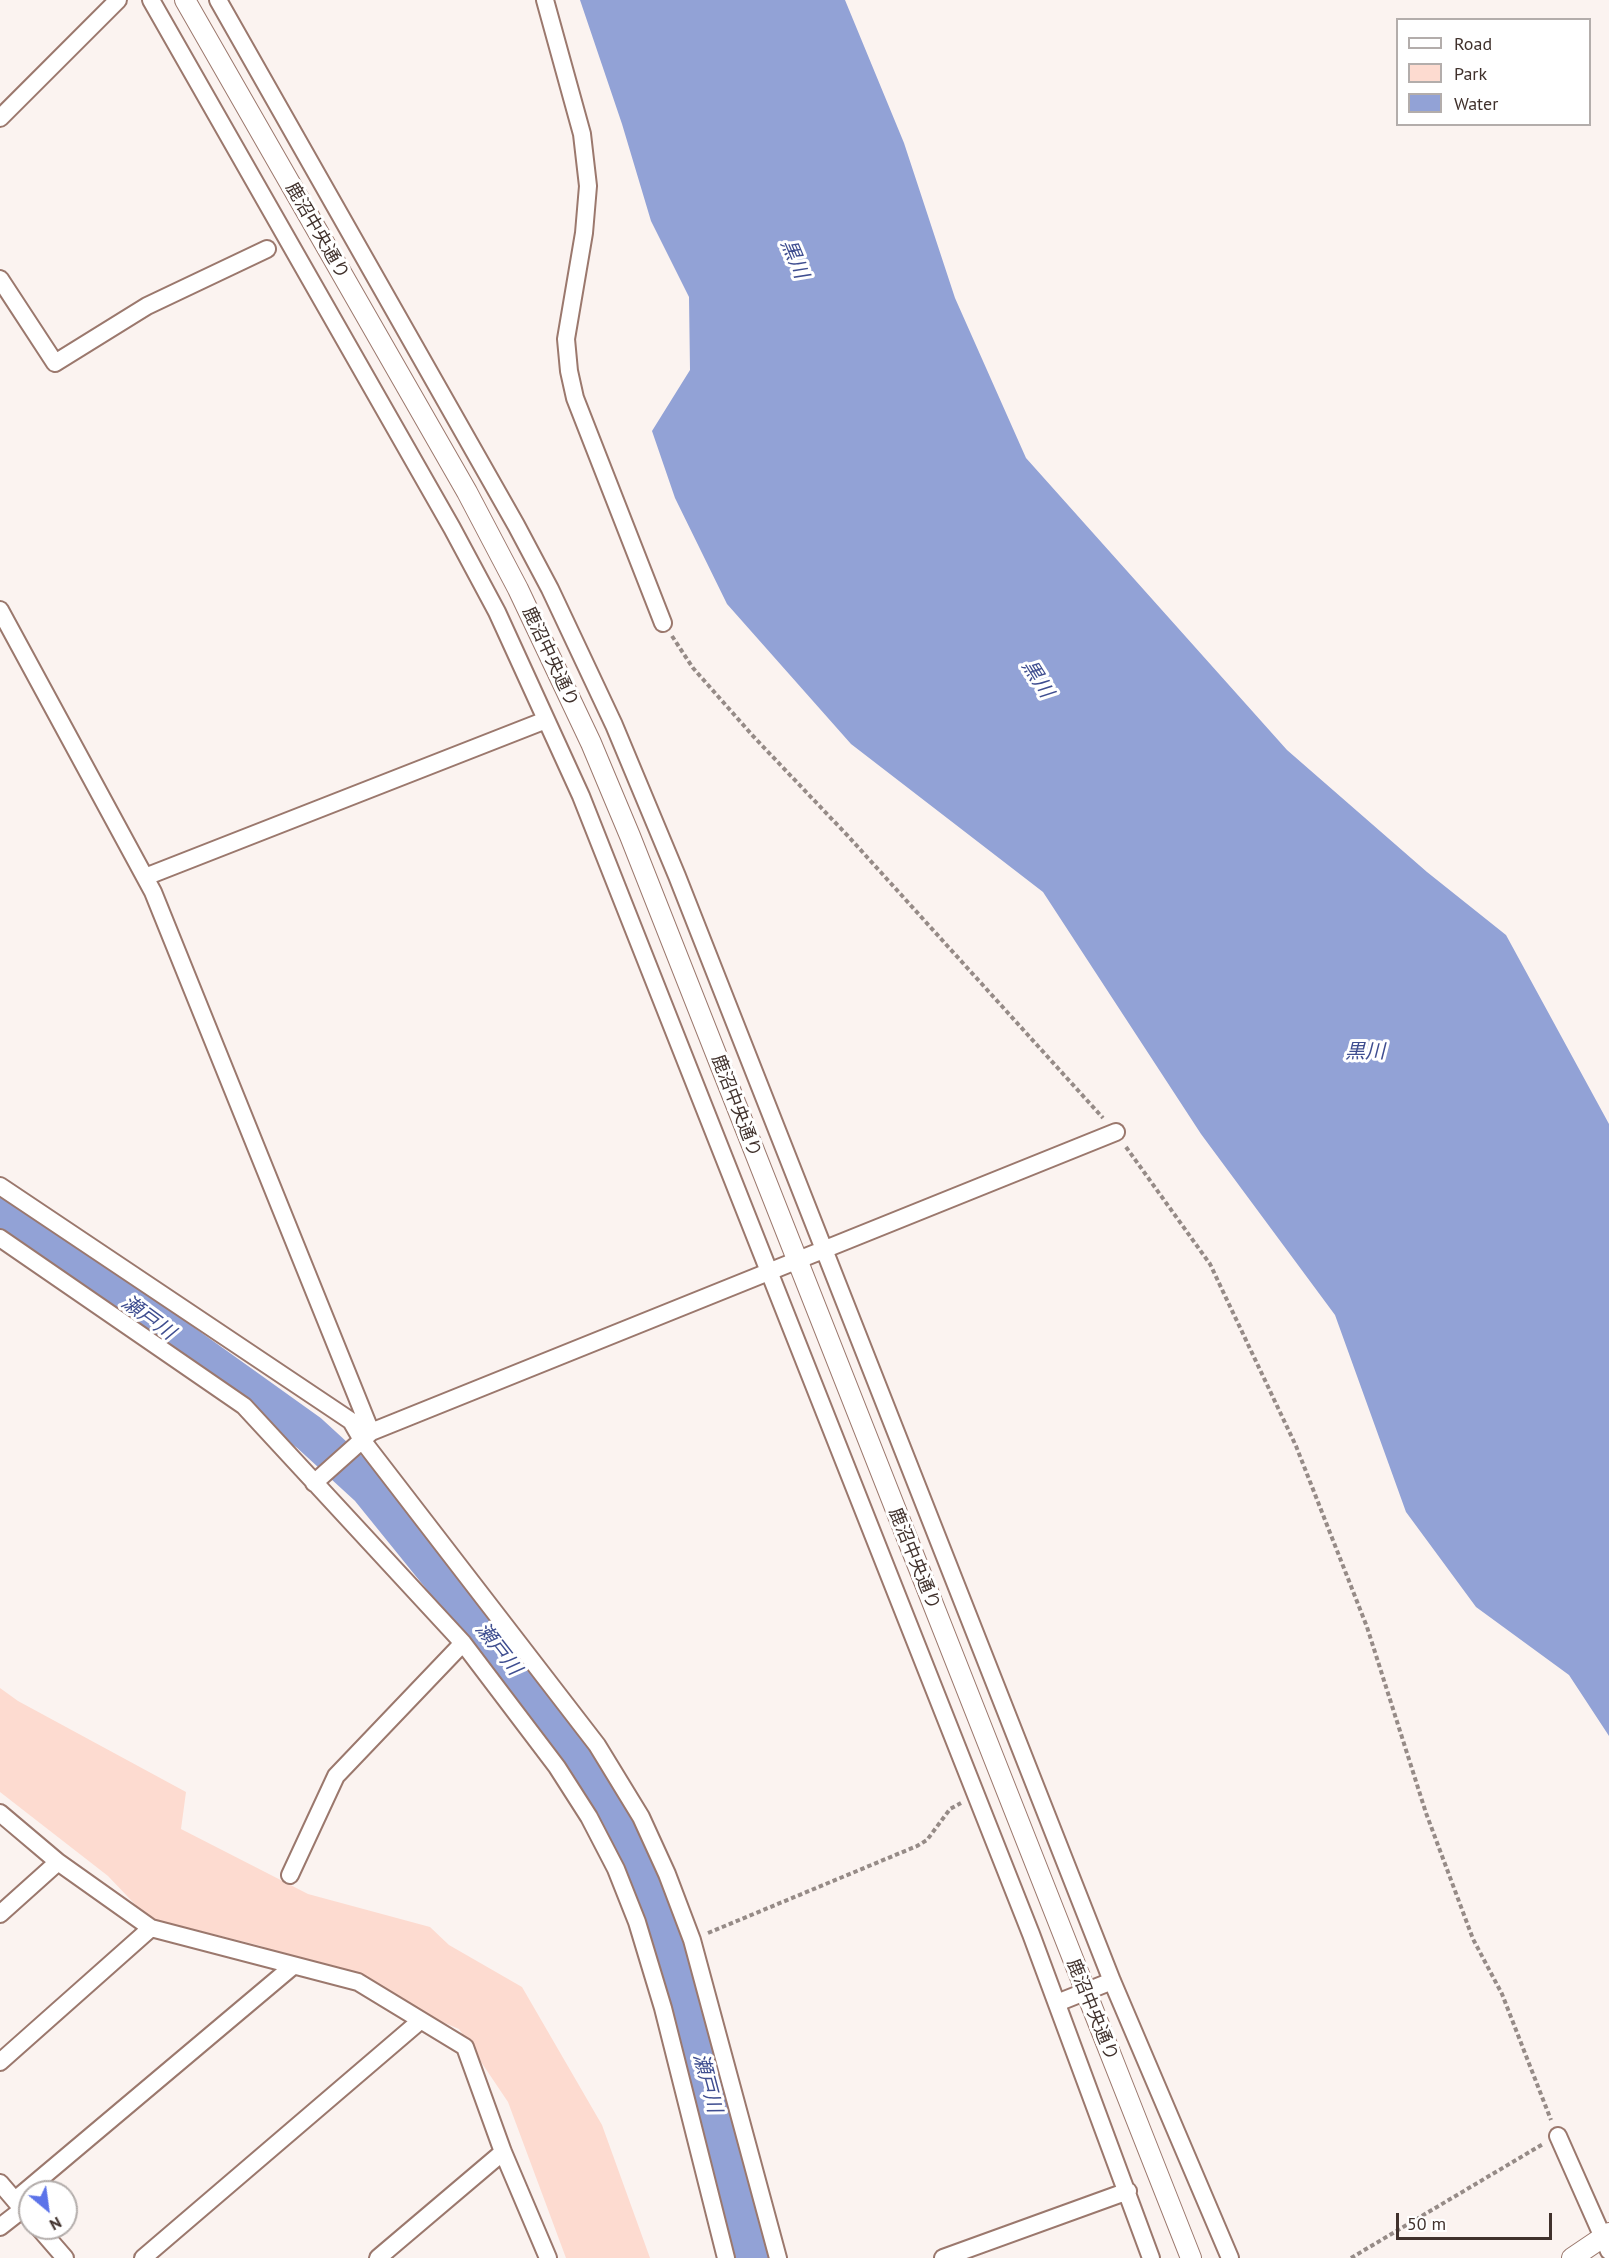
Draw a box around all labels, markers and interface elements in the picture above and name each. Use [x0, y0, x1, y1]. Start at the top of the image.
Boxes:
legend [1396, 18, 1591, 126]
text: Road [1454, 32, 1492, 55]
text: Park [1454, 62, 1487, 85]
text: Water [1454, 92, 1498, 115]
street label: 鹿沼中央通り [281, 179, 353, 283]
water label: 黒川 [775, 236, 813, 282]
street label: 鹿沼中央通り [517, 603, 583, 711]
water label: 黒川 [1016, 656, 1058, 702]
water label: 黒川 [1345, 1040, 1385, 1064]
street label: 鹿沼中央通り [707, 1052, 765, 1160]
water label: 瀬戸川 [117, 1291, 179, 1345]
street label: 鹿沼中央通り [884, 1505, 944, 1613]
water label: 瀬戸川 [470, 1618, 526, 1680]
street label: 鹿沼中央通り [1062, 1956, 1122, 2064]
water label: 瀬戸川 [688, 2051, 726, 2115]
north arrow [18, 2180, 78, 2240]
scale bar [1399, 2201, 1555, 2239]
text: 50 m [1407, 2212, 1446, 2235]
text: N [46, 2213, 65, 2235]

